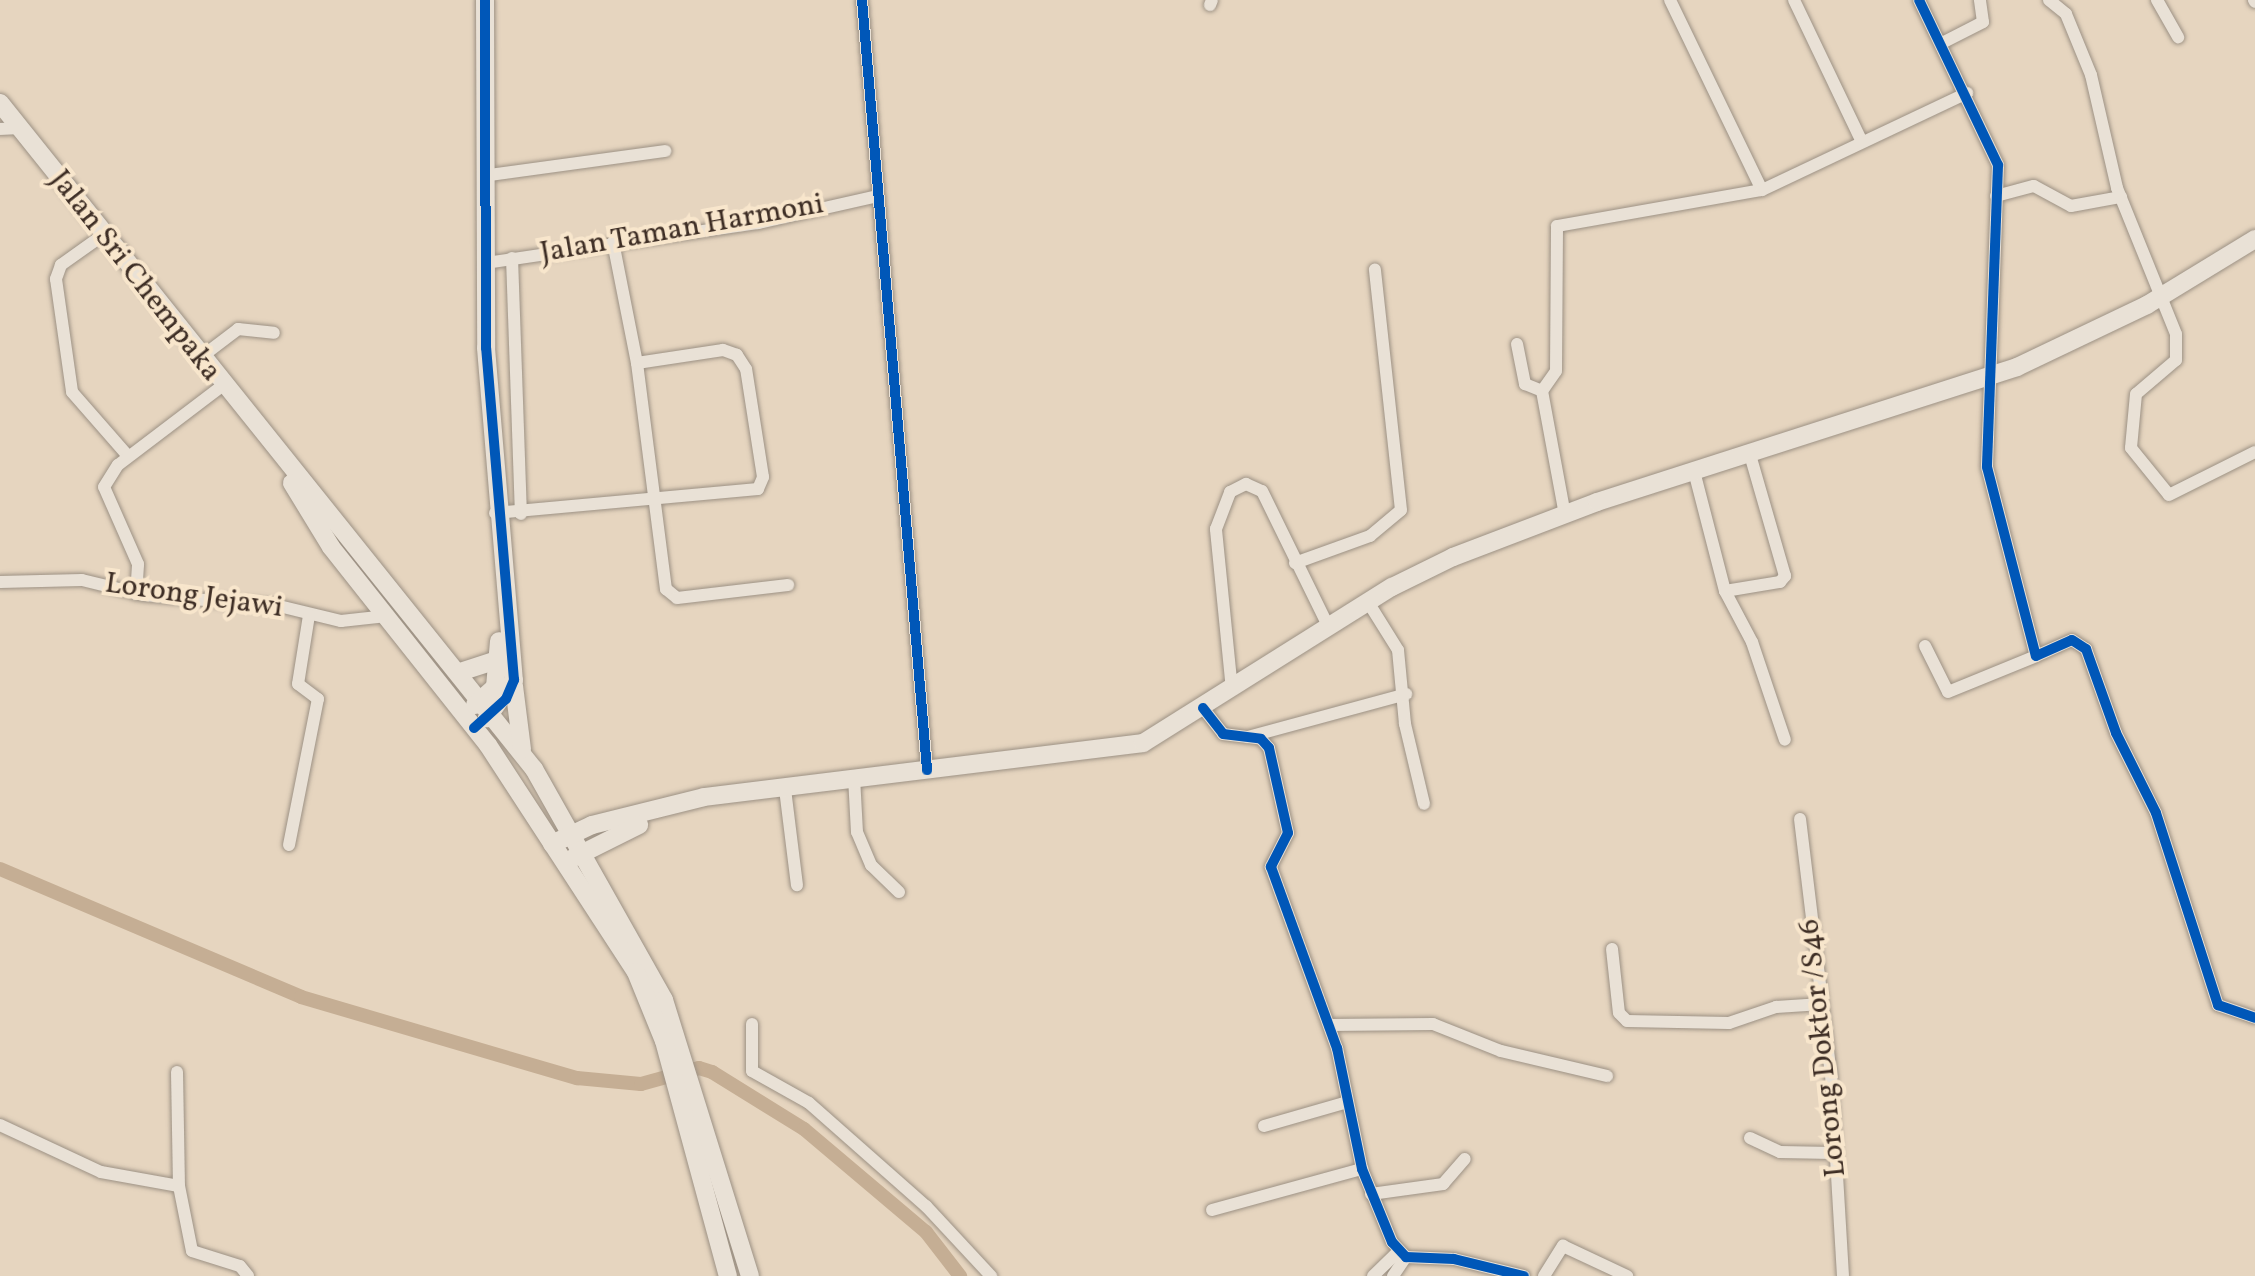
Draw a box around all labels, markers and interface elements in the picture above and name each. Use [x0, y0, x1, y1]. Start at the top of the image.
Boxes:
street label: Jalan Sri Chempaka [41, 163, 229, 389]
street label: Jalan Taman Harmoni [537, 186, 827, 272]
street label: Lorong Jejawi [103, 566, 285, 626]
street label: Lorong Doktor /S46 [1792, 917, 1854, 1179]

